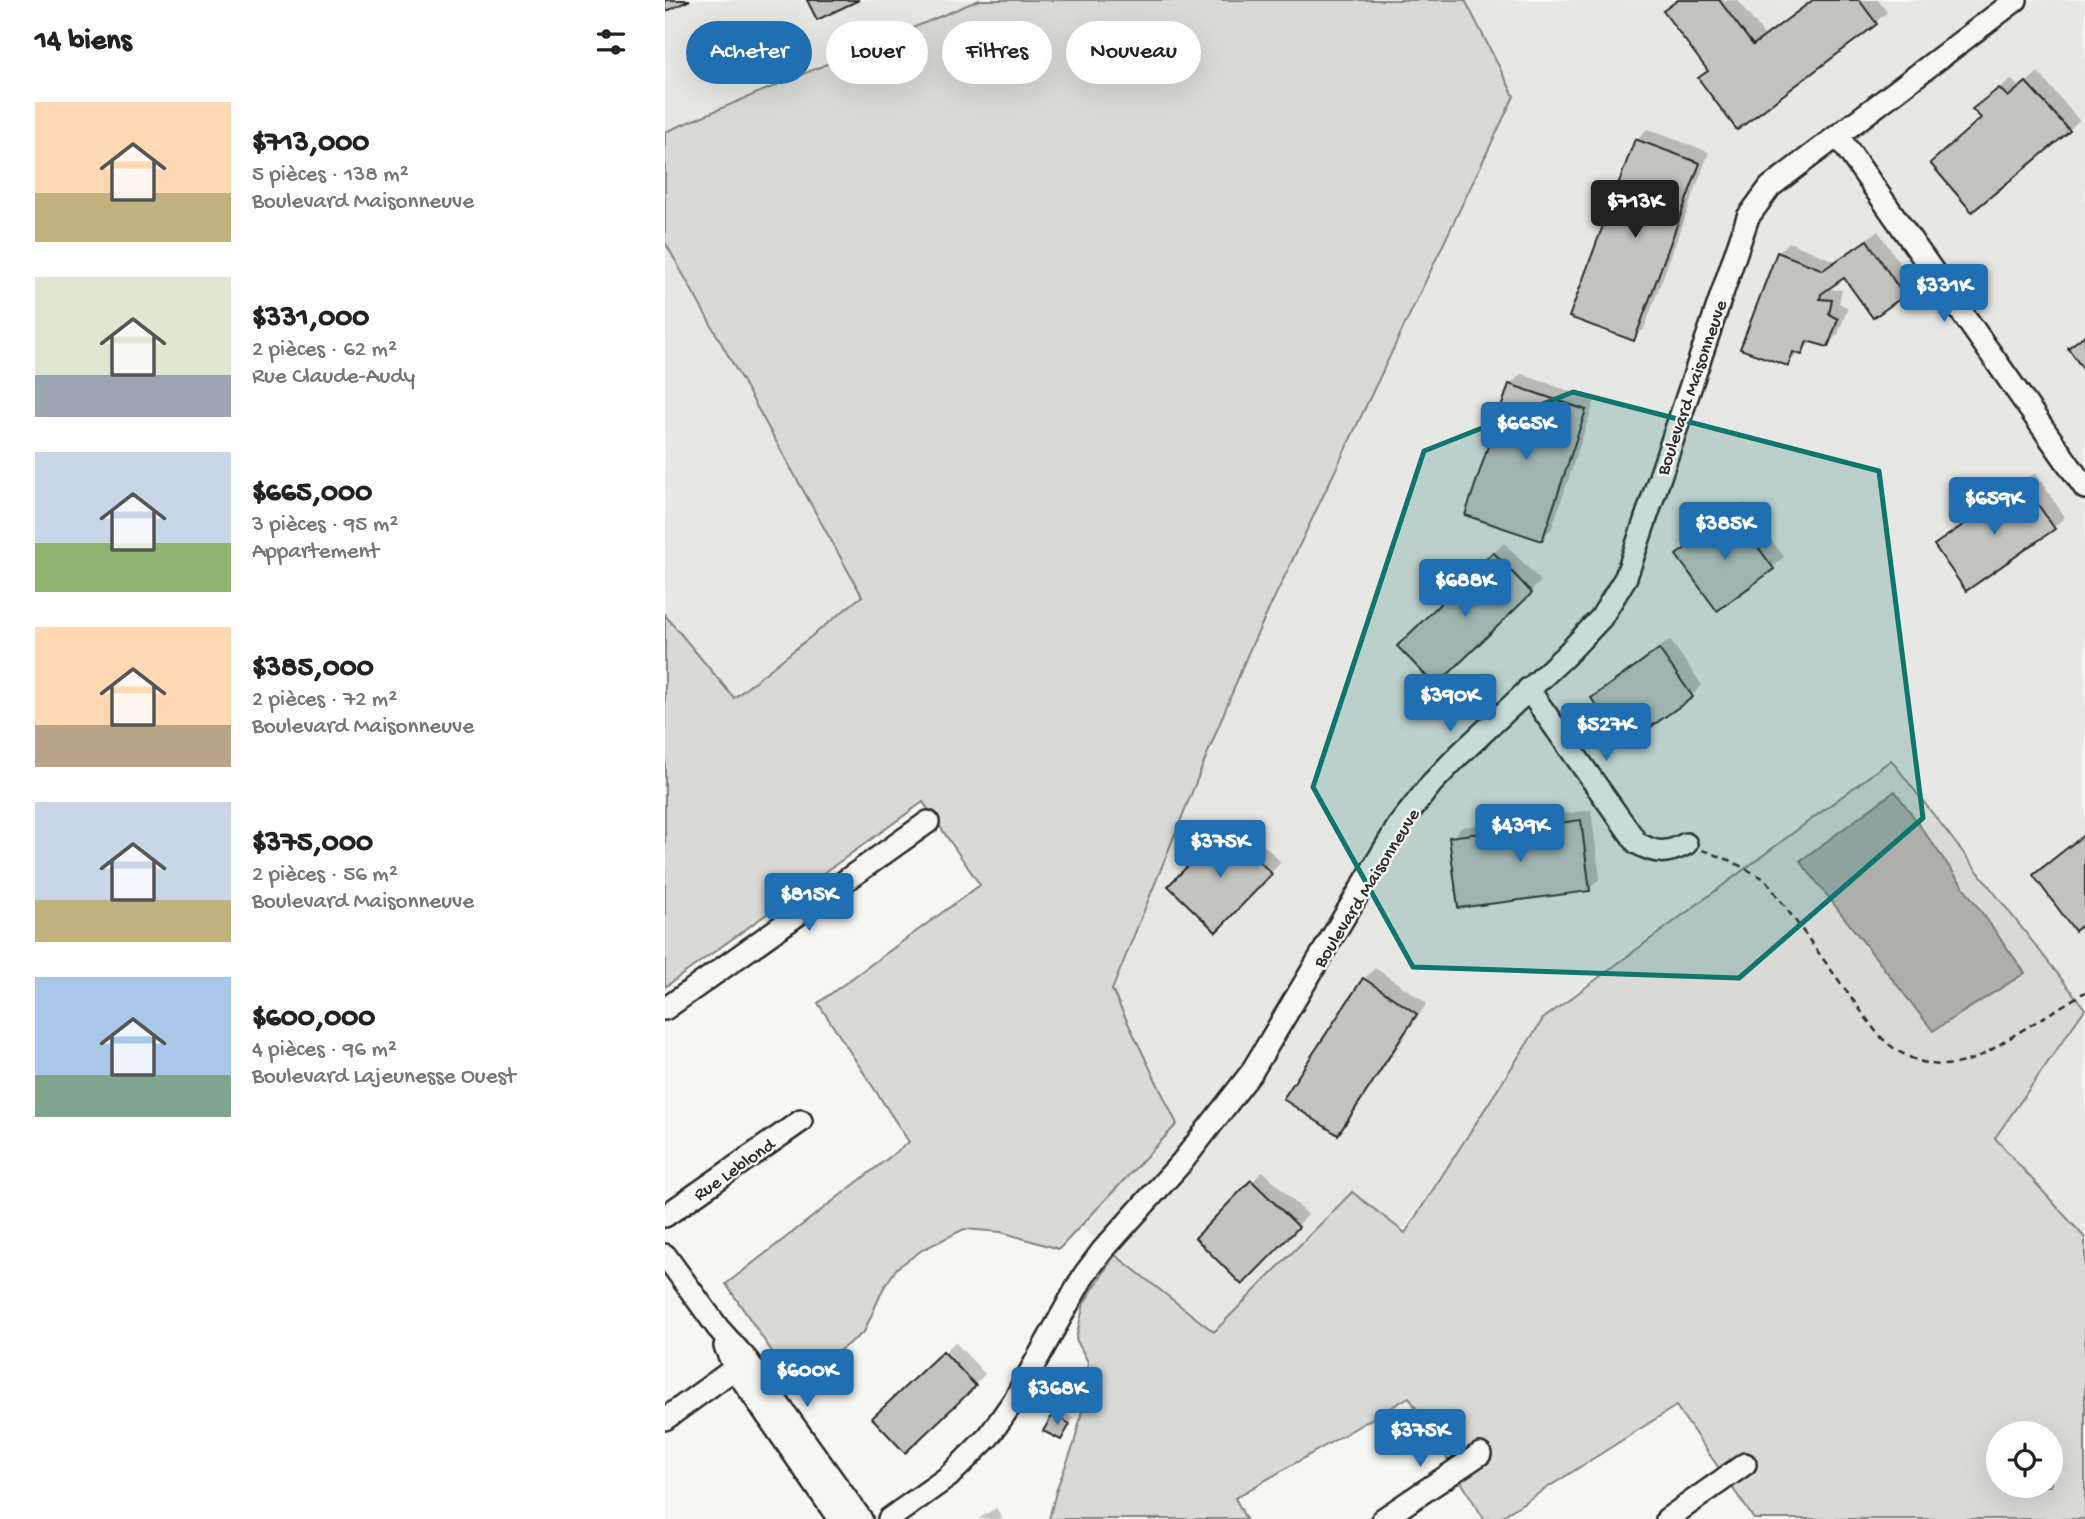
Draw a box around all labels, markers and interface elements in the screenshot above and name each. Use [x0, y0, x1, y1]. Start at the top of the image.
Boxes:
chip: Acheter [686, 21, 812, 84]
chip: Louer [826, 21, 928, 84]
chip: Filtres [942, 21, 1052, 84]
chip: Nouveau [1066, 21, 1201, 84]
icon: filters [592, 23, 630, 61]
text: 14 biens [35, 25, 132, 60]
text: $713,000 [252, 127, 369, 162]
icon: home [91, 130, 175, 214]
text: 5 pièces · 138 m² [252, 162, 409, 189]
pin: $713K [1586, 180, 1684, 240]
text: Boulevard Maisonneuve [252, 189, 474, 216]
text: $713K [1607, 189, 1663, 216]
pin: $331K [1895, 264, 1993, 324]
text: $331K [1916, 273, 1972, 300]
street label: Boulevard Maisonneuve [1652, 297, 1734, 480]
text: $331,000 [252, 302, 369, 337]
icon: home [91, 305, 175, 389]
text: 2 pièces · 62 m² [252, 337, 397, 364]
text: Rue Claude-Audy [252, 364, 415, 391]
pin: $665K [1477, 402, 1575, 462]
text: $665K [1497, 411, 1555, 438]
text: $665,000 [252, 477, 372, 512]
pin: $659K [1945, 477, 2043, 537]
icon: home [91, 480, 175, 564]
text: $659K [1965, 486, 2023, 513]
pin: $385K [1676, 503, 1774, 562]
text: $385K [1695, 511, 1755, 538]
text: 3 pièces · 95 m² [252, 512, 398, 539]
text: Appartement [252, 539, 379, 566]
pin: $688K [1416, 560, 1514, 619]
text: $688K [1435, 568, 1495, 595]
text: $385,000 [252, 652, 374, 687]
icon: home [91, 655, 175, 739]
pin: $390K [1401, 674, 1499, 734]
text: $390K [1420, 683, 1480, 710]
text: 2 pièces · 72 m² [252, 687, 397, 714]
pin: $527K [1557, 704, 1655, 763]
text: $527K [1577, 712, 1635, 739]
text: Boulevard Maisonneuve [252, 714, 474, 741]
pin: $439K [1471, 804, 1569, 864]
street label: Boulevard Maisonneuve [1309, 805, 1426, 974]
text: $439K [1491, 813, 1549, 840]
pin: $375K [1171, 820, 1269, 880]
text: $375,000 [252, 827, 373, 862]
text: $375K [1191, 829, 1250, 856]
icon: home [91, 830, 175, 914]
text: 2 pièces · 56 m² [252, 862, 398, 889]
pin: $815K [760, 874, 858, 933]
text: $815K [781, 882, 837, 909]
text: Boulevard Maisonneuve [252, 889, 474, 916]
text: $600,000 [252, 1002, 375, 1037]
icon: home [91, 1005, 175, 1089]
text: 4 pièces · 96 m² [252, 1037, 397, 1064]
text: Boulevard Lajeunesse Ouest [252, 1064, 515, 1091]
street label: Rue Leblond [690, 1133, 782, 1207]
pin: $600K [758, 1350, 856, 1409]
text: $600K [777, 1358, 837, 1385]
pin: $368K [1008, 1368, 1106, 1427]
text: $368K [1027, 1376, 1087, 1403]
pin: $375K [1371, 1410, 1469, 1469]
text: $375K [1391, 1418, 1450, 1445]
map controls [1986, 1421, 2063, 1498]
button: locate [1986, 1421, 2063, 1498]

